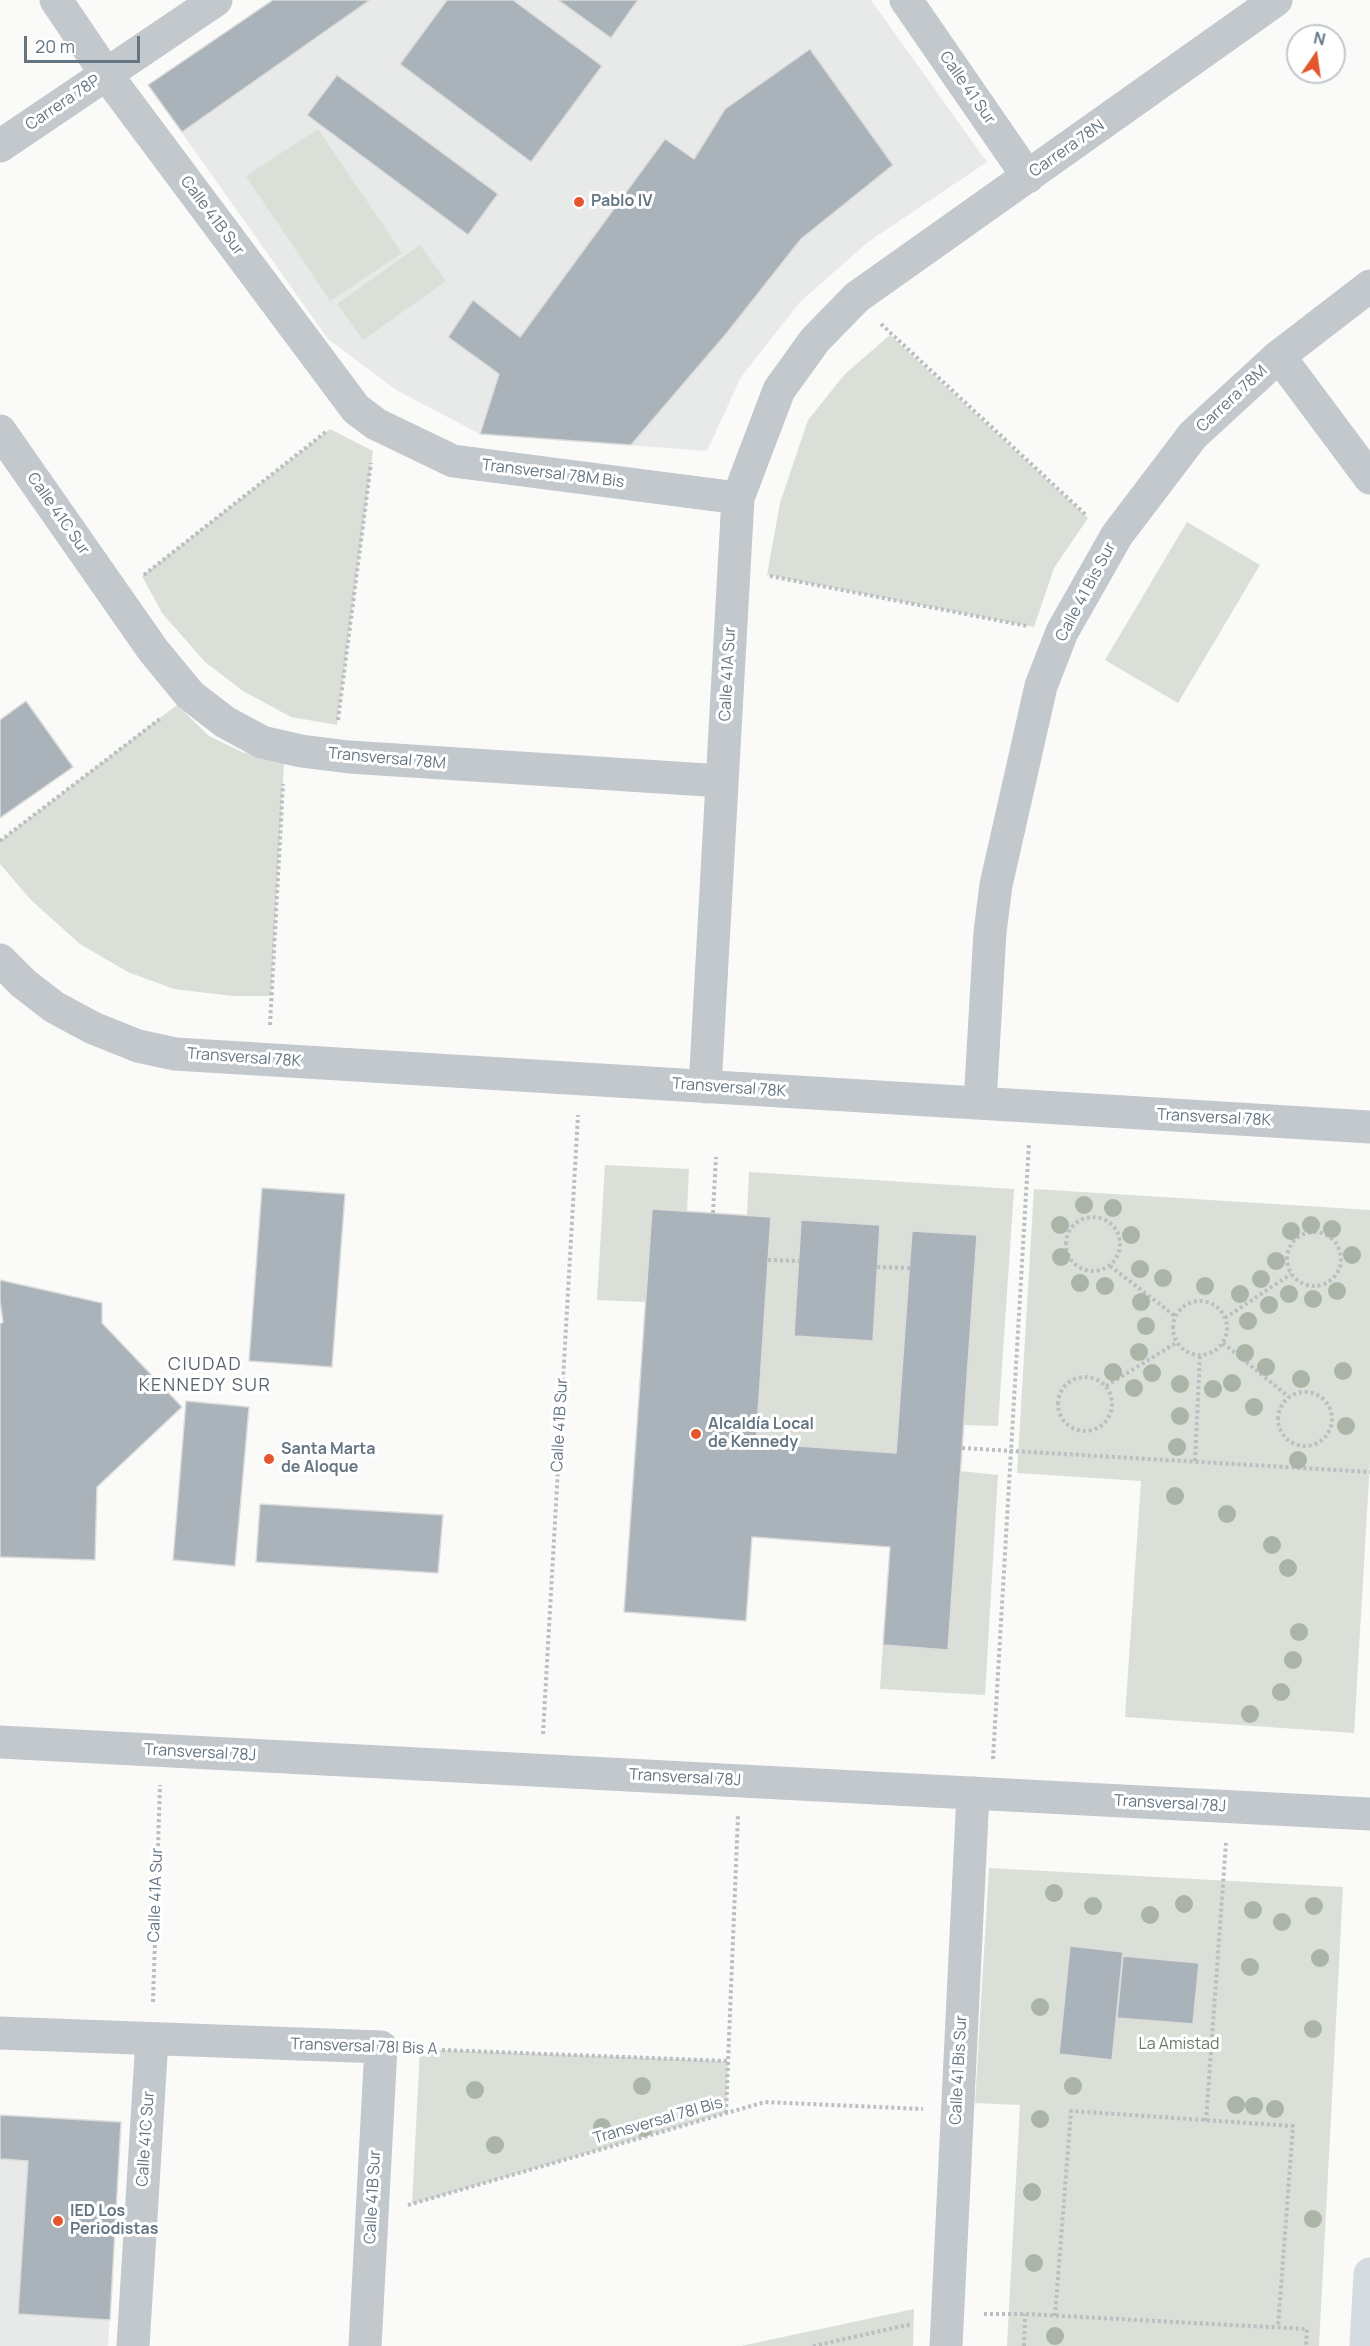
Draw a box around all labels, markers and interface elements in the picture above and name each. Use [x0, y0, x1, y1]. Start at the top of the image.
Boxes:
scale bar [27, 24, 142, 62]
north arrow [1286, 24, 1346, 84]
text: N [1312, 26, 1328, 50]
text: 20 m [35, 34, 75, 58]
street label: Calle 41 Sur [935, 48, 999, 128]
street label: Carrera 78P [22, 71, 104, 135]
street label: Carrera 78N [1026, 116, 1108, 182]
street label: Calle 41B Sur [176, 173, 248, 259]
place label: Pablo IV [591, 192, 652, 212]
marker: Pablo IV [572, 195, 586, 209]
street label: Carrera 78M [1193, 362, 1271, 436]
street label: Transversal 78M Bis [481, 456, 625, 492]
street label: Calle 41C Sur [23, 469, 93, 559]
street label: Calle 41 Bis Sur [1052, 539, 1120, 645]
street label: Calle 41A Sur [716, 626, 740, 722]
street label: Transversal 78M [327, 744, 447, 774]
street label: Transversal 78K [186, 1044, 302, 1072]
street label: Transversal 78K [671, 1074, 787, 1102]
street label: Transversal 78K [1156, 1105, 1272, 1131]
district label: CIUDAD KENNEDY SUR [139, 1354, 271, 1396]
street label: Calle 41B Sur [548, 1377, 572, 1473]
place label: Alcaldía Local de Kennedy [708, 1415, 814, 1453]
marker: Alcaldía Local de Kennedy [689, 1427, 703, 1441]
place label: Santa Marta de Aloque [281, 1440, 376, 1478]
marker: Santa Marta de Aloque [262, 1452, 276, 1466]
street label: Transversal 78J [143, 1740, 257, 1766]
street label: Transversal 78J [628, 1765, 742, 1791]
street label: Transversal 78J [1113, 1791, 1227, 1817]
street label: Calle 41A Sur [145, 1847, 167, 1943]
street label: Calle 41 Bis Sur [947, 2015, 971, 2125]
street label: Transversal 78I Bis A [290, 2035, 438, 2059]
park label: La Amistad [1139, 2035, 1219, 2055]
street label: Calle 41C Sur [133, 2091, 159, 2187]
street label: Transversal 78I Bis [591, 2093, 725, 2149]
street label: Calle 41B Sur [361, 2149, 385, 2245]
place label: IED Los Periodistas [70, 2202, 158, 2240]
marker: IED Los Periodistas [51, 2214, 65, 2228]

